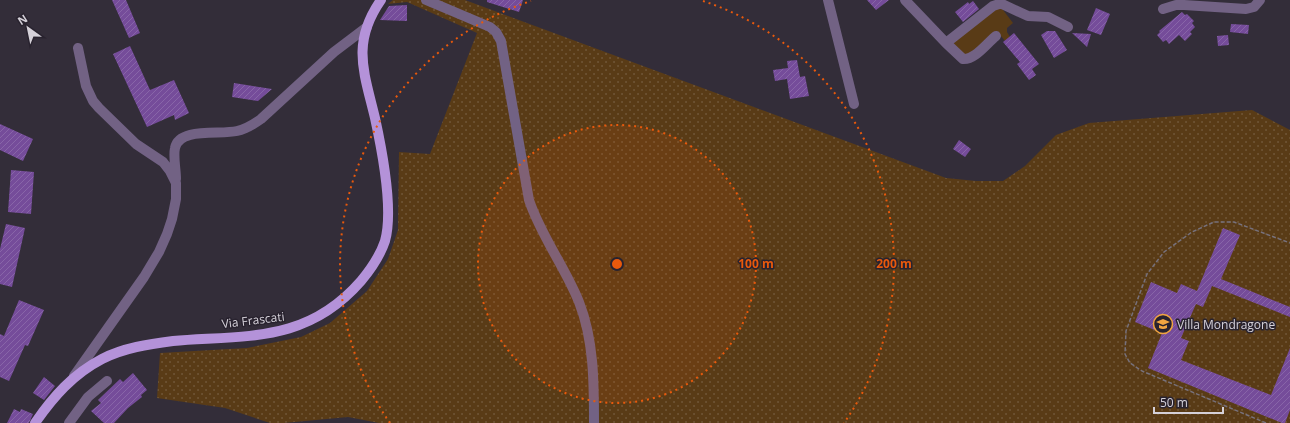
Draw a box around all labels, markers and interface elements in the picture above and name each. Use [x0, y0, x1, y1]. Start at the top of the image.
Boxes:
north arrow [8, 8, 48, 48]
text: N [14, 10, 30, 28]
text: 100 m [738, 255, 774, 272]
text: 200 m [876, 255, 912, 272]
centre of rings [610, 257, 624, 271]
street label: Via Frascati [221, 308, 285, 332]
school or university icon: Villa Mondragone [1152, 313, 1174, 335]
place label: Villa Mondragone [1177, 316, 1275, 333]
scale bar [1154, 389, 1223, 415]
text: 50 m [1160, 394, 1188, 411]

